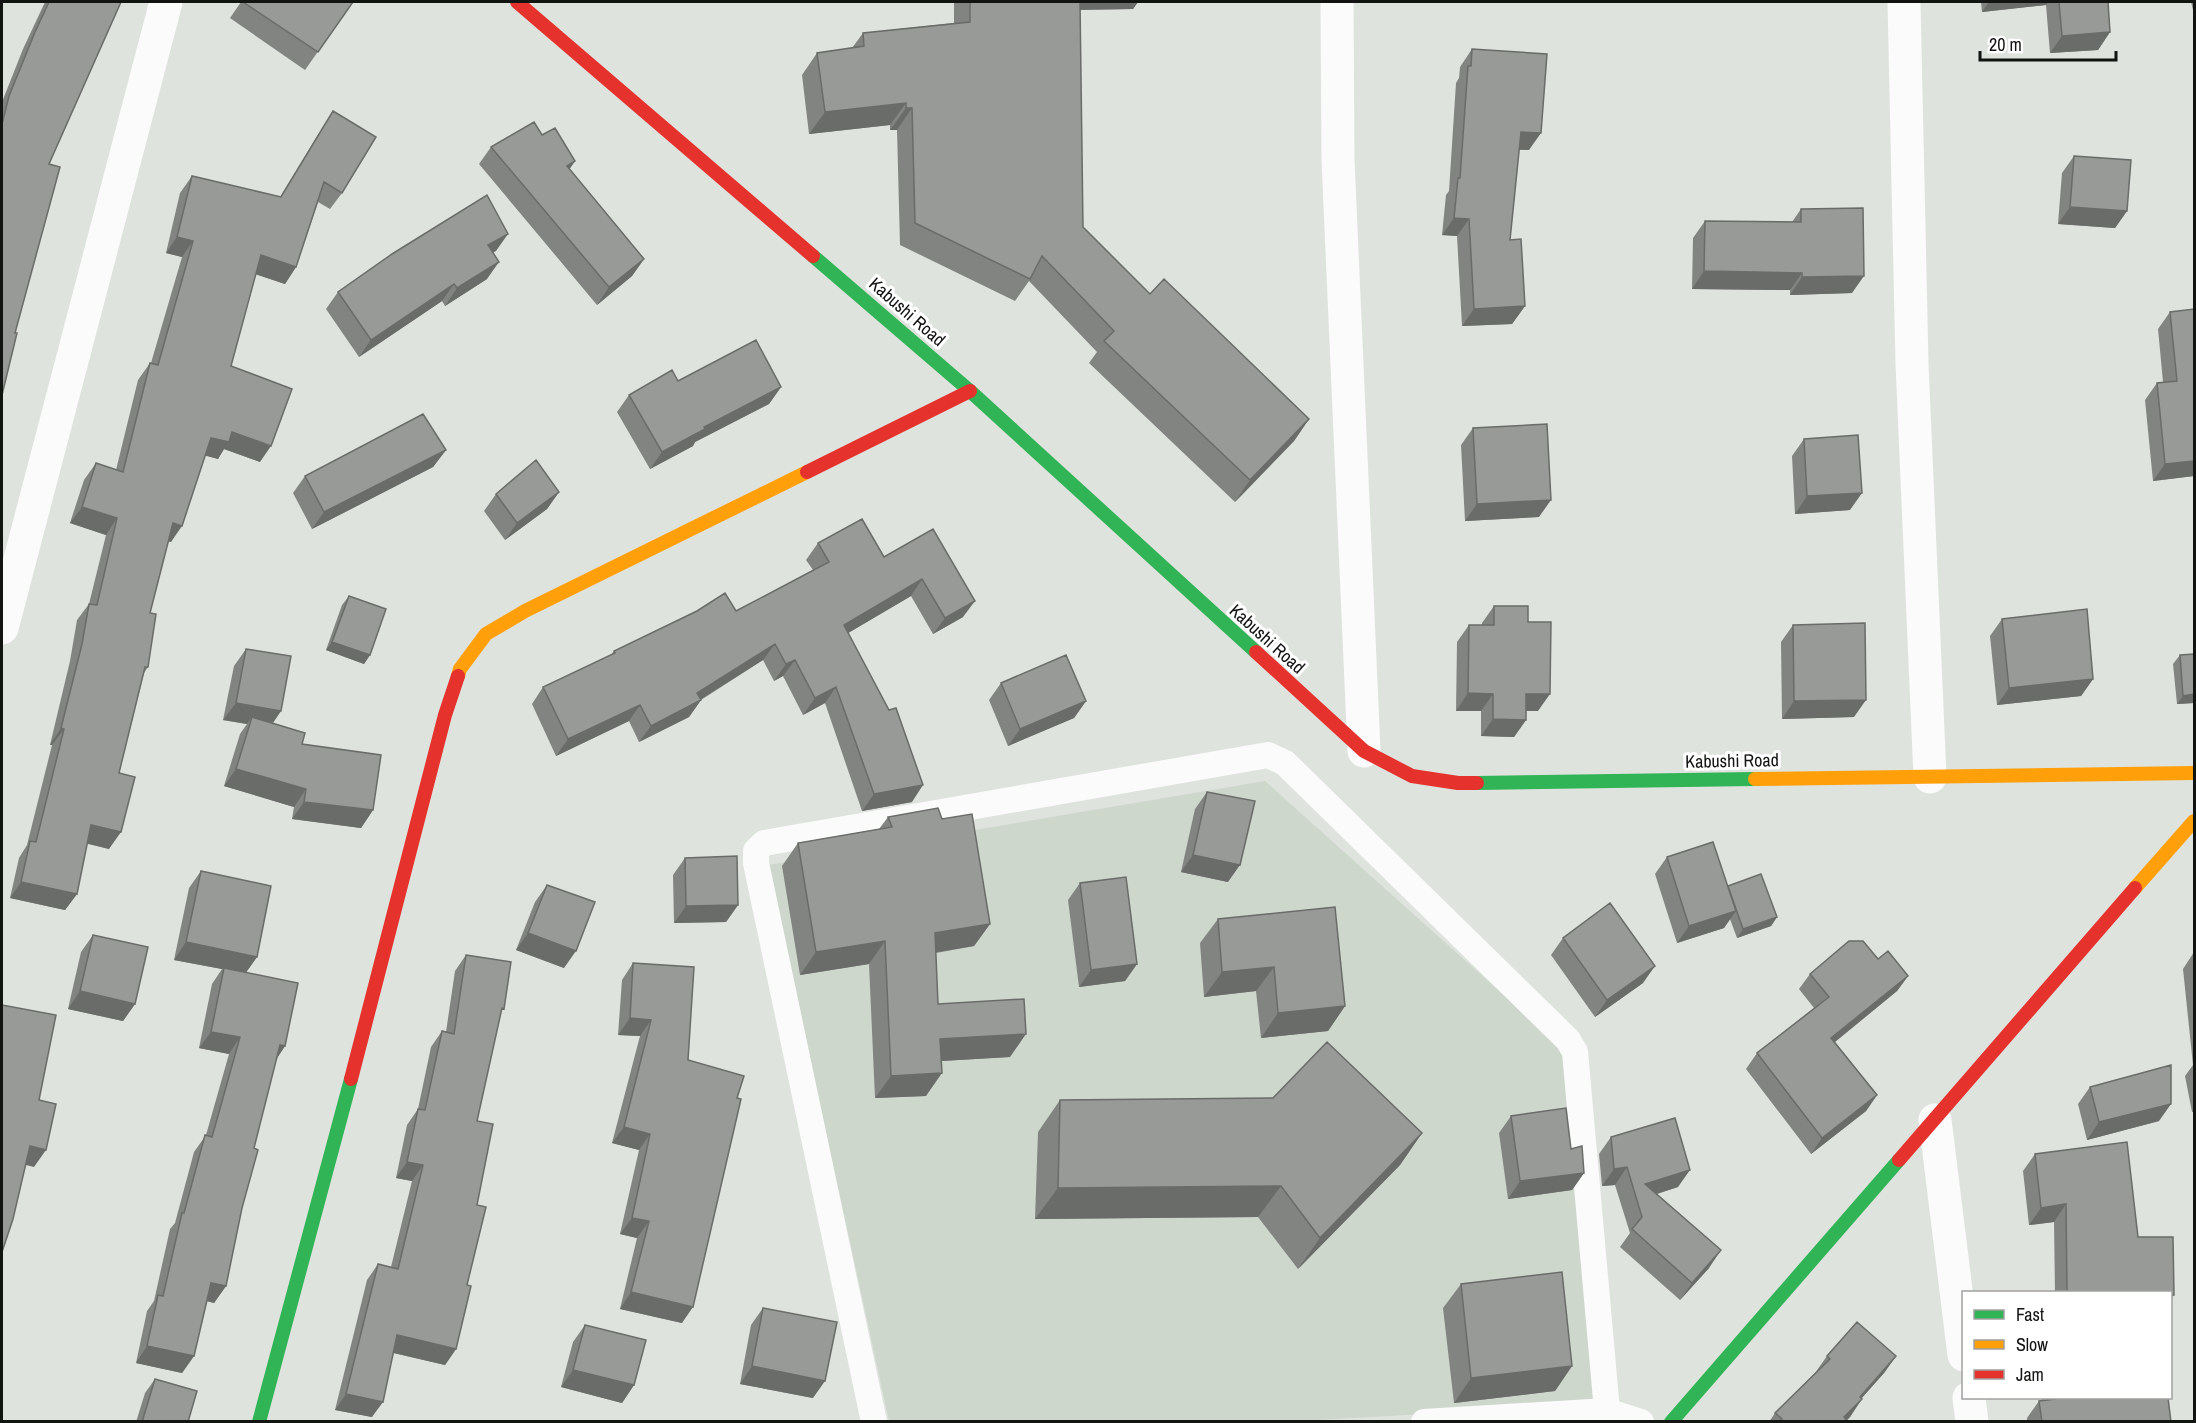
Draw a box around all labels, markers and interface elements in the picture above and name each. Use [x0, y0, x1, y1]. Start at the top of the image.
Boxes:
scale bar [1980, 24, 2116, 62]
text: 20 m [1989, 32, 2022, 57]
street label: Kabushi Road [864, 272, 951, 352]
street label: Kabushi Road [1224, 598, 1310, 679]
street label: Kabushi Road [1685, 747, 1779, 774]
legend [1962, 1291, 2172, 1399]
text: Fast [2016, 1302, 2044, 1327]
text: Slow [2016, 1332, 2048, 1357]
text: Jam [2016, 1362, 2044, 1387]

